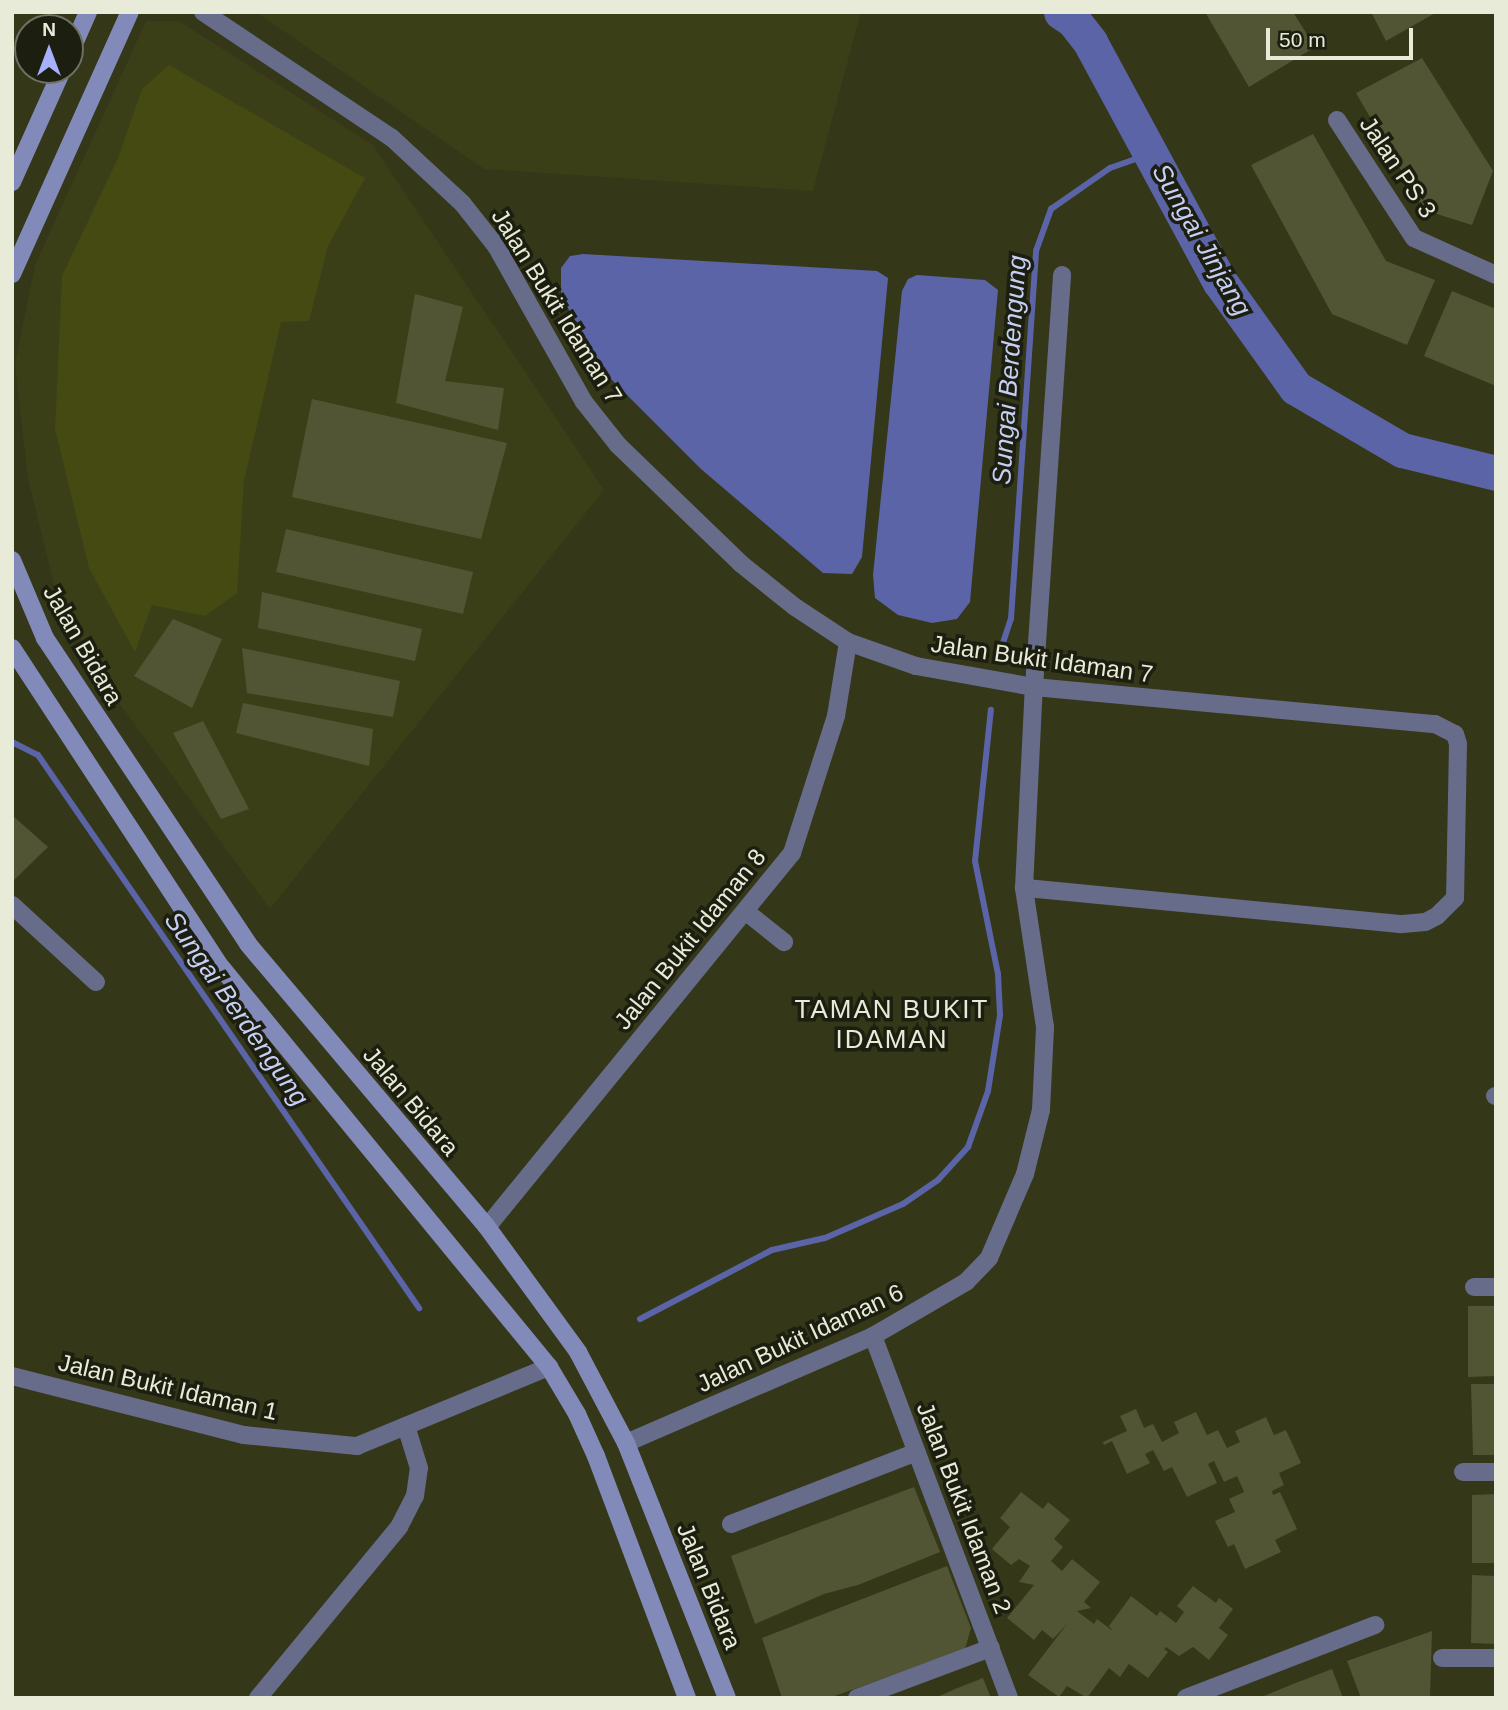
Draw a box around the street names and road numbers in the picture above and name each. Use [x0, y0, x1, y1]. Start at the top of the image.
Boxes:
street label: Jalan PS 3 [1354, 111, 1442, 223]
street label: Jalan Bukit Idaman 7 [485, 203, 629, 409]
street label: Jalan Bidara [37, 580, 129, 710]
street label: Jalan Bukit Idaman 7 [929, 629, 1155, 689]
street label: Jalan Bukit Idaman 8 [608, 843, 772, 1035]
street label: Jalan Bidara [357, 1041, 465, 1161]
street label: Jalan Bukit Idaman 6 [692, 1278, 908, 1398]
street label: Jalan Bukit Idaman 1 [56, 1348, 280, 1426]
street label: Jalan Bukit Idaman 2 [910, 1398, 1018, 1618]
street label: Jalan Bidara [671, 1519, 747, 1653]

